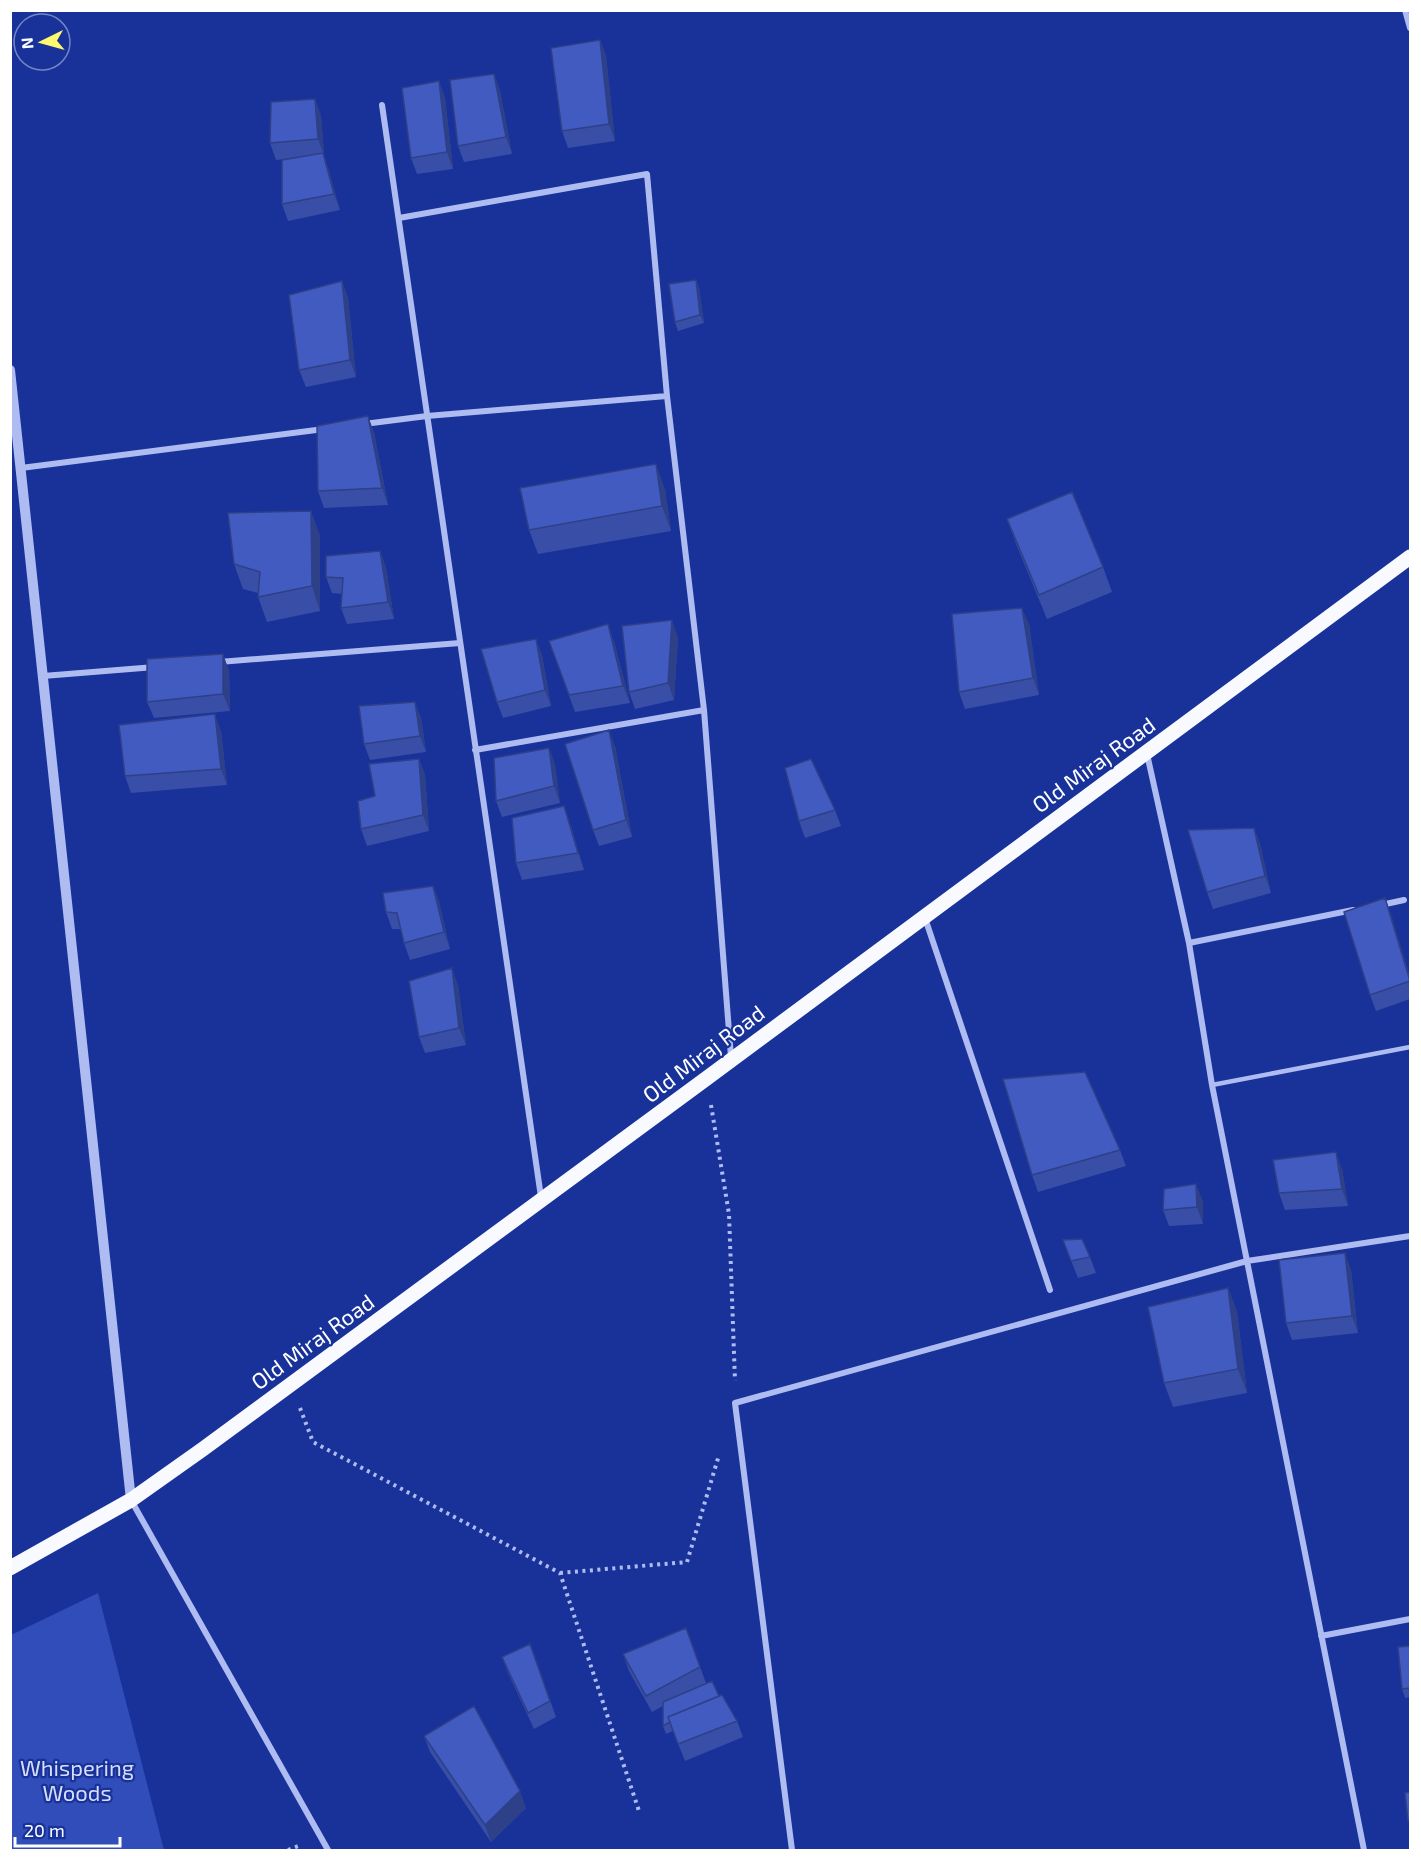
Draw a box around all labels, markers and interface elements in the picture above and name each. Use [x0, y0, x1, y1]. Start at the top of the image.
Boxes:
north arrow [12, 12, 72, 72]
text: N [17, 37, 37, 50]
street label: Old Miraj Road [1027, 711, 1160, 818]
street label: Old Miraj Road [637, 999, 770, 1108]
street label: Old Miraj Road [246, 1288, 379, 1395]
park label: Whispering Woods [20, 1754, 134, 1805]
scale bar [15, 1810, 120, 1848]
text: 20 m [24, 1819, 65, 1841]

